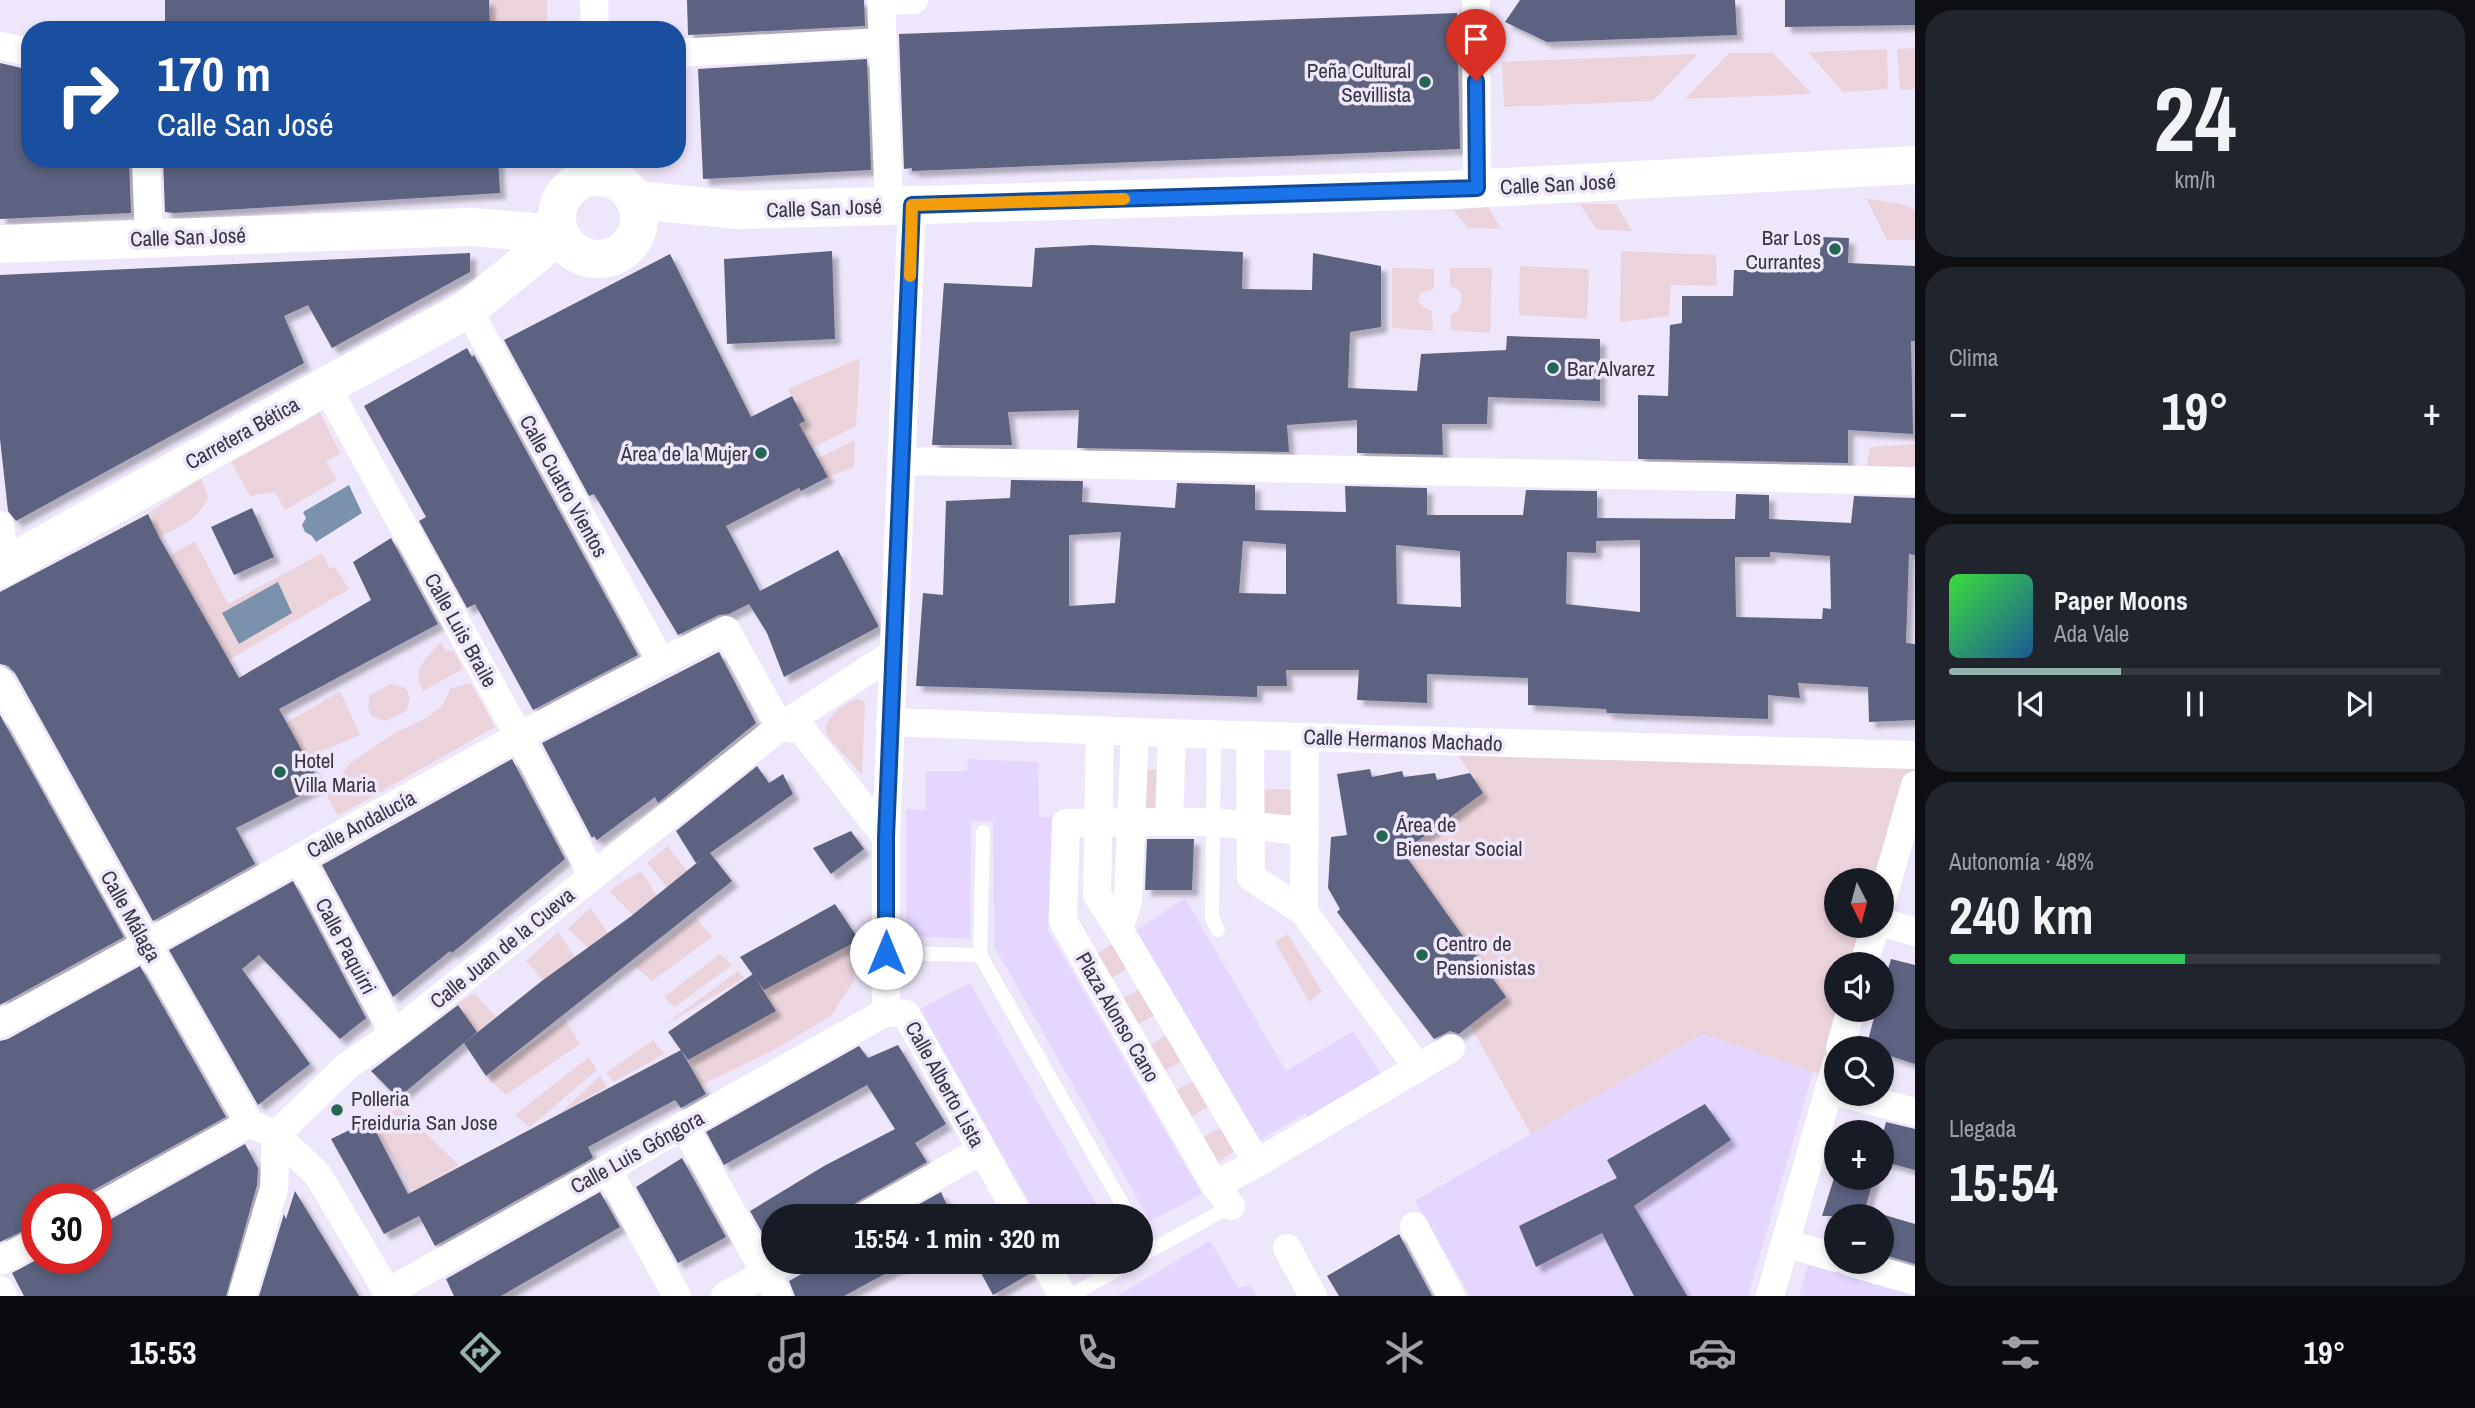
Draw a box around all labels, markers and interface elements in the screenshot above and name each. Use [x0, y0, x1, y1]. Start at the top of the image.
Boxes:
pin [1446, 9, 1506, 81]
icon: arrive [1457, 20, 1495, 58]
text: 170 m [157, 40, 271, 106]
icon: right [42, 49, 133, 140]
place label: Peña Cultural Sevillista [1307, 56, 1411, 109]
text: 24 [2154, 57, 2237, 179]
marker: Peña Cultural Sevillista [1417, 74, 1433, 90]
text: Calle San José [157, 103, 333, 146]
text: km/h [2175, 164, 2215, 195]
street label: Calle San José [1499, 166, 1617, 202]
street label: Calle San José [766, 191, 882, 225]
street label: Calle San José [130, 220, 246, 254]
place label: Bar Los Currantes [1745, 223, 1821, 276]
marker: Bar Los Currantes [1827, 241, 1843, 257]
text: Clima [1949, 342, 1998, 373]
place label: Bar Alvarez [1567, 354, 1655, 383]
marker: Bar Alvarez [1545, 360, 1561, 376]
text: 19° [2161, 376, 2229, 446]
text: − [1949, 386, 1967, 437]
text: + [2423, 386, 2441, 437]
street label: Carretera Bética [180, 389, 305, 476]
street label: Calle Cuatro Vientos [513, 410, 615, 562]
place label: Área de la Mujer [620, 439, 747, 468]
marker: Área de la Mujer [753, 445, 769, 461]
street label: Calle Luis Braile [418, 568, 504, 692]
text: Paper Moons [2054, 583, 2188, 618]
text: Ada Vale [2054, 618, 2129, 649]
icon: previous [2012, 685, 2050, 723]
icon: pause [2176, 685, 2214, 723]
icon: next [2340, 685, 2378, 723]
street label: Calle Hermanos Machado [1303, 722, 1503, 758]
place label: Hotel Villa Maria [294, 746, 376, 799]
marker: Hotel Villa Maria [272, 764, 288, 780]
street label: Calle Andalucía [301, 783, 421, 865]
place label: Área de Bienestar Social [1395, 810, 1522, 863]
marker: Área de Bienestar Social [1374, 828, 1390, 844]
text: Autonomía · 48% [1949, 846, 2094, 877]
street label: Calle Málaga [94, 865, 168, 967]
north arrow [1824, 868, 1894, 938]
map controls [1824, 868, 1894, 1274]
street label: Calle Juan de la Cueva [424, 880, 581, 1015]
text: 240 km [1949, 880, 2094, 950]
street label: Calle Paquirri [308, 893, 384, 999]
position arrow [849, 916, 923, 990]
place label: Centro de Pensionistas [1436, 929, 1536, 982]
street label: Plaza Alonso Cano [1069, 947, 1167, 1087]
marker: Centro de Pensionistas [1414, 947, 1430, 963]
button: sound [1824, 952, 1894, 1022]
street label: Calle Alberto Lista [898, 1016, 992, 1153]
button: search [1824, 1036, 1894, 1106]
place label: Polleria Freiduria San Jose [351, 1084, 497, 1137]
marker: Polleria Freiduria San Jose [329, 1102, 345, 1118]
street label: Calle Luis Góngora [565, 1103, 709, 1201]
text: Llegada [1949, 1113, 2016, 1144]
button: + [1824, 1120, 1894, 1190]
text: 15:54 [1949, 1147, 2058, 1217]
speed limit sign: 30 [21, 1183, 112, 1274]
button: − [1824, 1204, 1894, 1274]
text: 15:54 · 1 min · 320 m [854, 1221, 1060, 1256]
icon: directions [456, 1328, 505, 1377]
icon: music [764, 1328, 813, 1377]
icon: phone [1072, 1328, 1121, 1377]
icon: climate [1380, 1328, 1429, 1377]
icon: car [1688, 1328, 1737, 1377]
icon: filters [1996, 1328, 2045, 1377]
text: 15:53 [129, 1331, 197, 1374]
text: 19° [2303, 1331, 2345, 1374]

